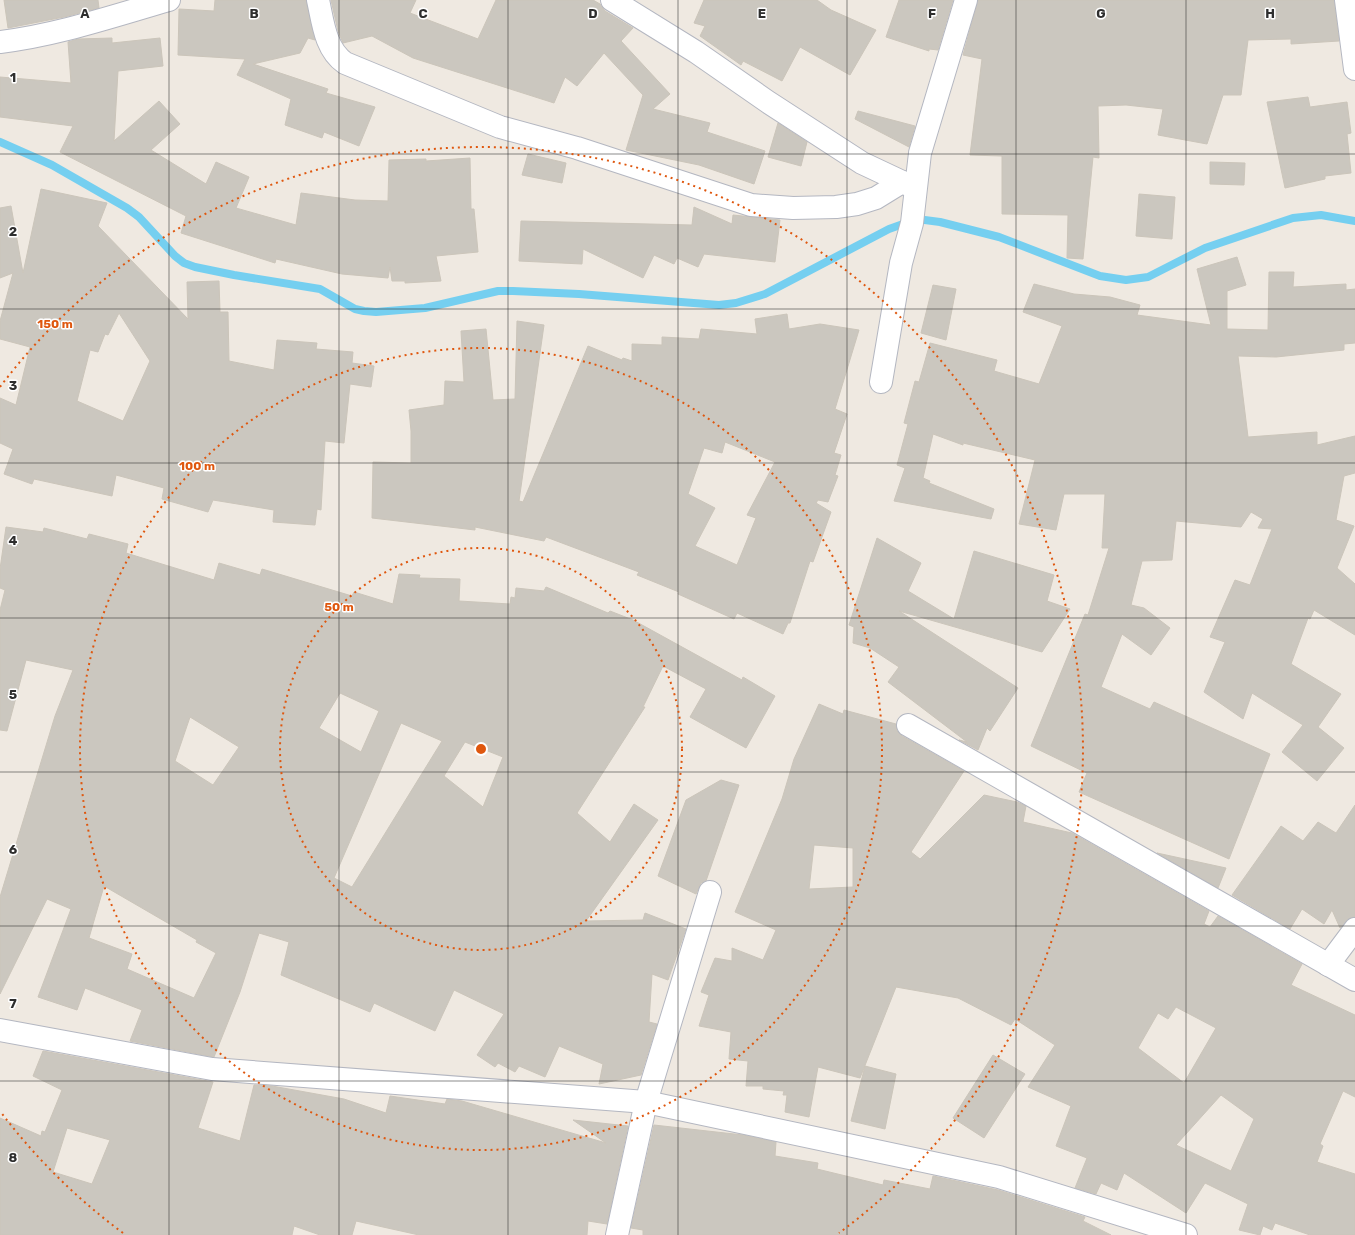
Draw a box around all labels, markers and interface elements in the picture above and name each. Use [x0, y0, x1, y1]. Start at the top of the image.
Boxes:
text: A [80, 6, 90, 21]
text: B [249, 6, 259, 21]
text: C [418, 6, 428, 21]
text: D [588, 6, 598, 21]
text: E [758, 6, 766, 21]
text: F [928, 6, 936, 21]
text: G [1096, 6, 1106, 21]
text: H [1265, 6, 1275, 21]
text: 1 [10, 70, 16, 85]
text: 2 [9, 224, 17, 239]
text: 150 m [37, 317, 73, 331]
text: 3 [9, 378, 18, 393]
text: 100 m [179, 459, 215, 473]
text: 4 [9, 533, 18, 548]
text: 50 m [324, 600, 354, 614]
text: 5 [9, 687, 17, 702]
centre of rings [474, 742, 488, 756]
text: 6 [9, 842, 18, 857]
text: 7 [9, 996, 17, 1011]
text: 8 [9, 1150, 18, 1165]

